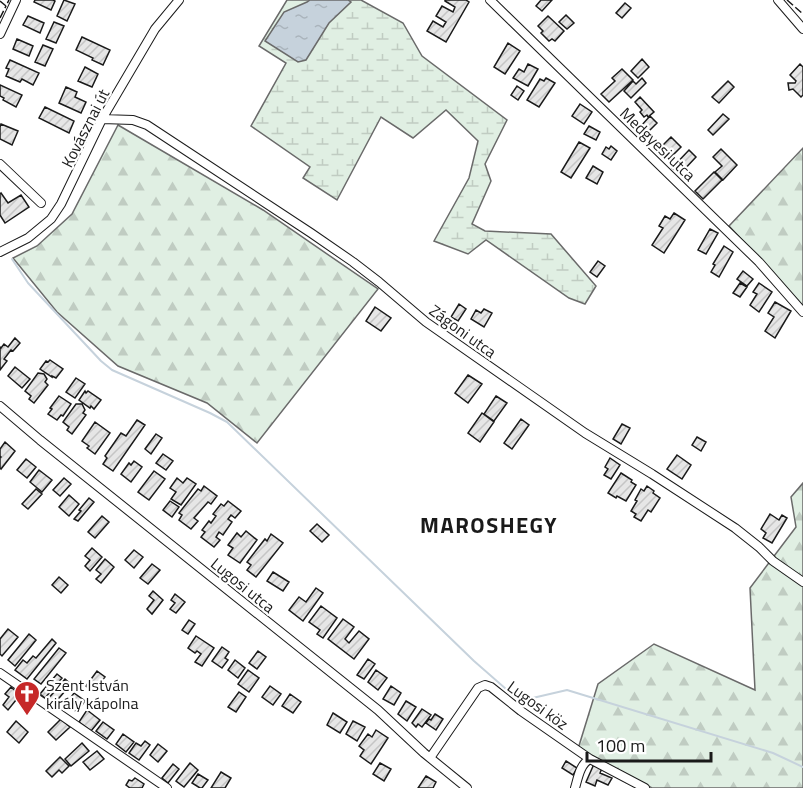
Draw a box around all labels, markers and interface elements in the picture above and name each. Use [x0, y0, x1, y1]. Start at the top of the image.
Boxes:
street label: Kovásznai út [55, 84, 115, 171]
street label: Medgyesi utca [615, 102, 701, 186]
street label: Zágoni utca [424, 298, 502, 364]
district label: MAROSHEGY [420, 508, 558, 542]
street label: Lugosi utca [206, 552, 280, 618]
place label: Szent István király kápolna [46, 673, 138, 715]
street label: Lugosi köz [502, 675, 574, 735]
church icon: Szent István király kápolna [12, 679, 42, 717]
scale bar [587, 725, 712, 763]
text: 100 m [596, 732, 645, 759]

